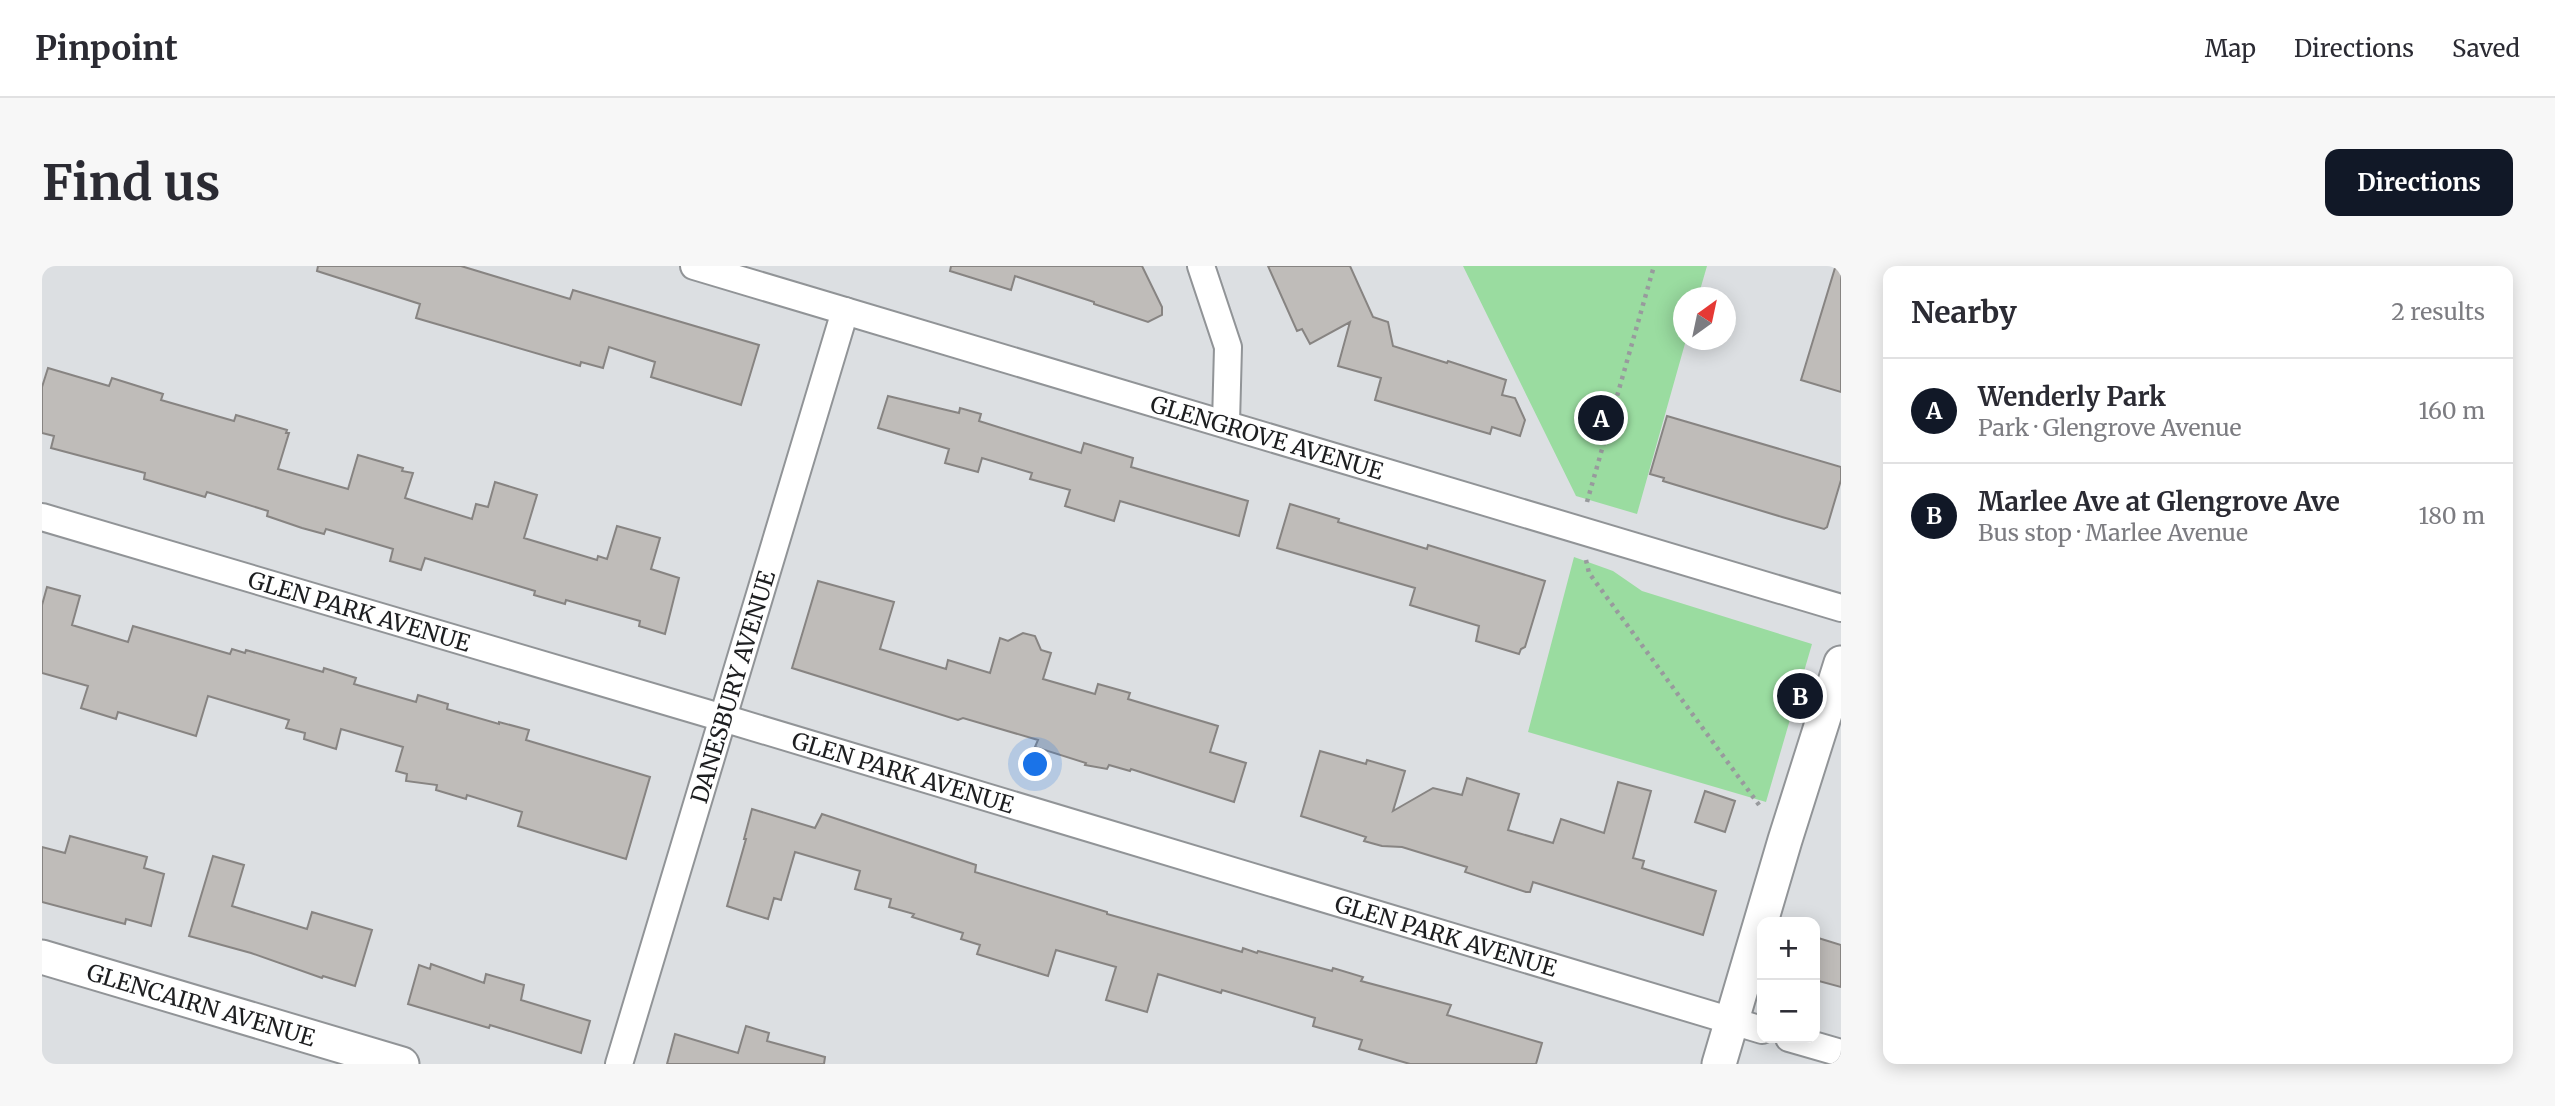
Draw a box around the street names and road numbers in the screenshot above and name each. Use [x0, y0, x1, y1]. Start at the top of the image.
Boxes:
street label: GLENGROVE AVENUE [1147, 388, 1387, 485]
street label: GLEN PARK AVENUE [245, 564, 474, 657]
street label: DANESBURY AVENUE [684, 567, 781, 806]
street label: GLEN PARK AVENUE [789, 725, 1018, 819]
street label: GLEN PARK AVENUE [1332, 888, 1561, 982]
street label: GLENCAIRN AVENUE [84, 957, 319, 1052]

